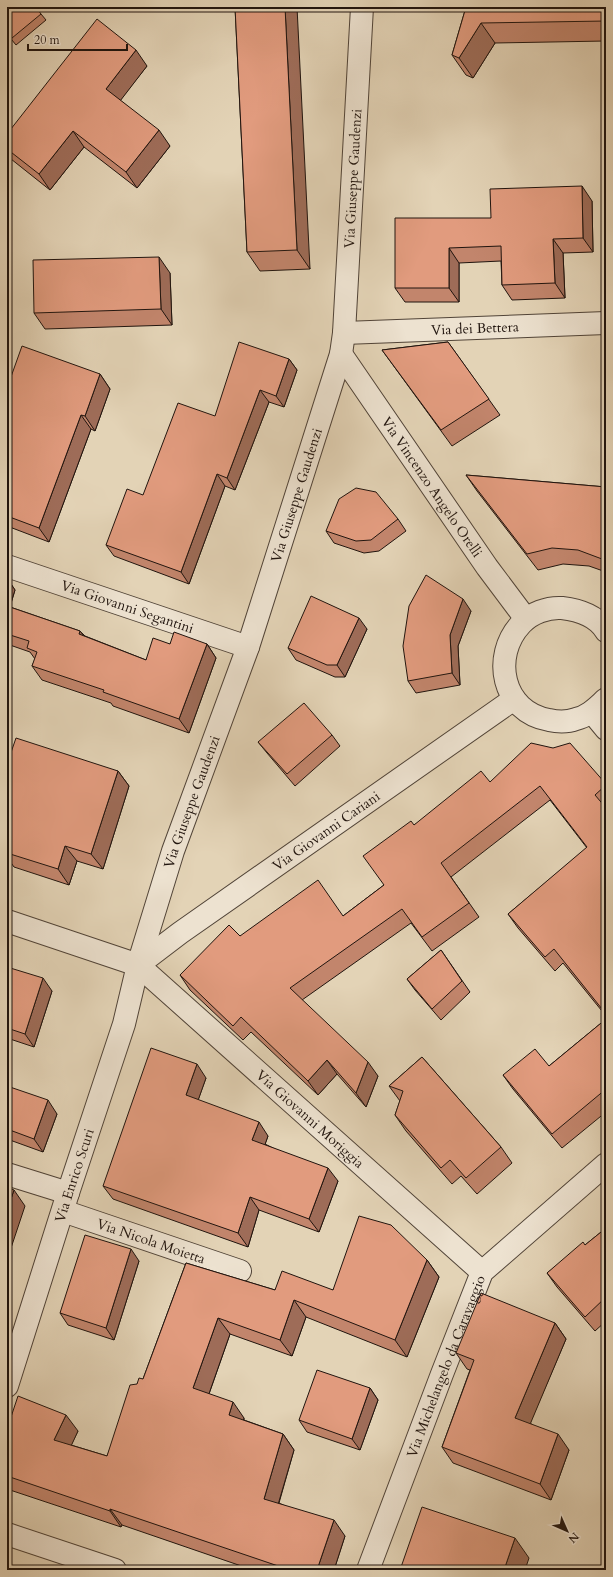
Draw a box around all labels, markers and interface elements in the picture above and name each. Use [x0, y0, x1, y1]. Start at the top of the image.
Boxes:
scale bar [28, 26, 127, 52]
text: 20 m [34, 32, 61, 48]
street label: Via Giuseppe Gaudenzi [340, 108, 366, 249]
street label: Via dei Bettera [431, 317, 519, 340]
street label: Via Vincenzo Angelo Orelli [377, 413, 486, 561]
street label: Via Giuseppe Gaudenzi [266, 426, 327, 565]
street label: Via Giovanni Segantini [58, 576, 196, 638]
street label: Via Giuseppe Gaudenzi [159, 733, 225, 870]
street label: Via Giovanni Cariani [269, 787, 384, 875]
street label: Via Giovanni Moriggia [252, 1066, 368, 1172]
street label: Via Enrico Scuri [50, 1126, 99, 1225]
street label: Via Nicola Moietta [94, 1214, 208, 1269]
street label: Via Michelangelo da Caravaggio [402, 1272, 490, 1460]
north arrow [547, 1511, 587, 1551]
text: N [565, 1529, 582, 1547]

